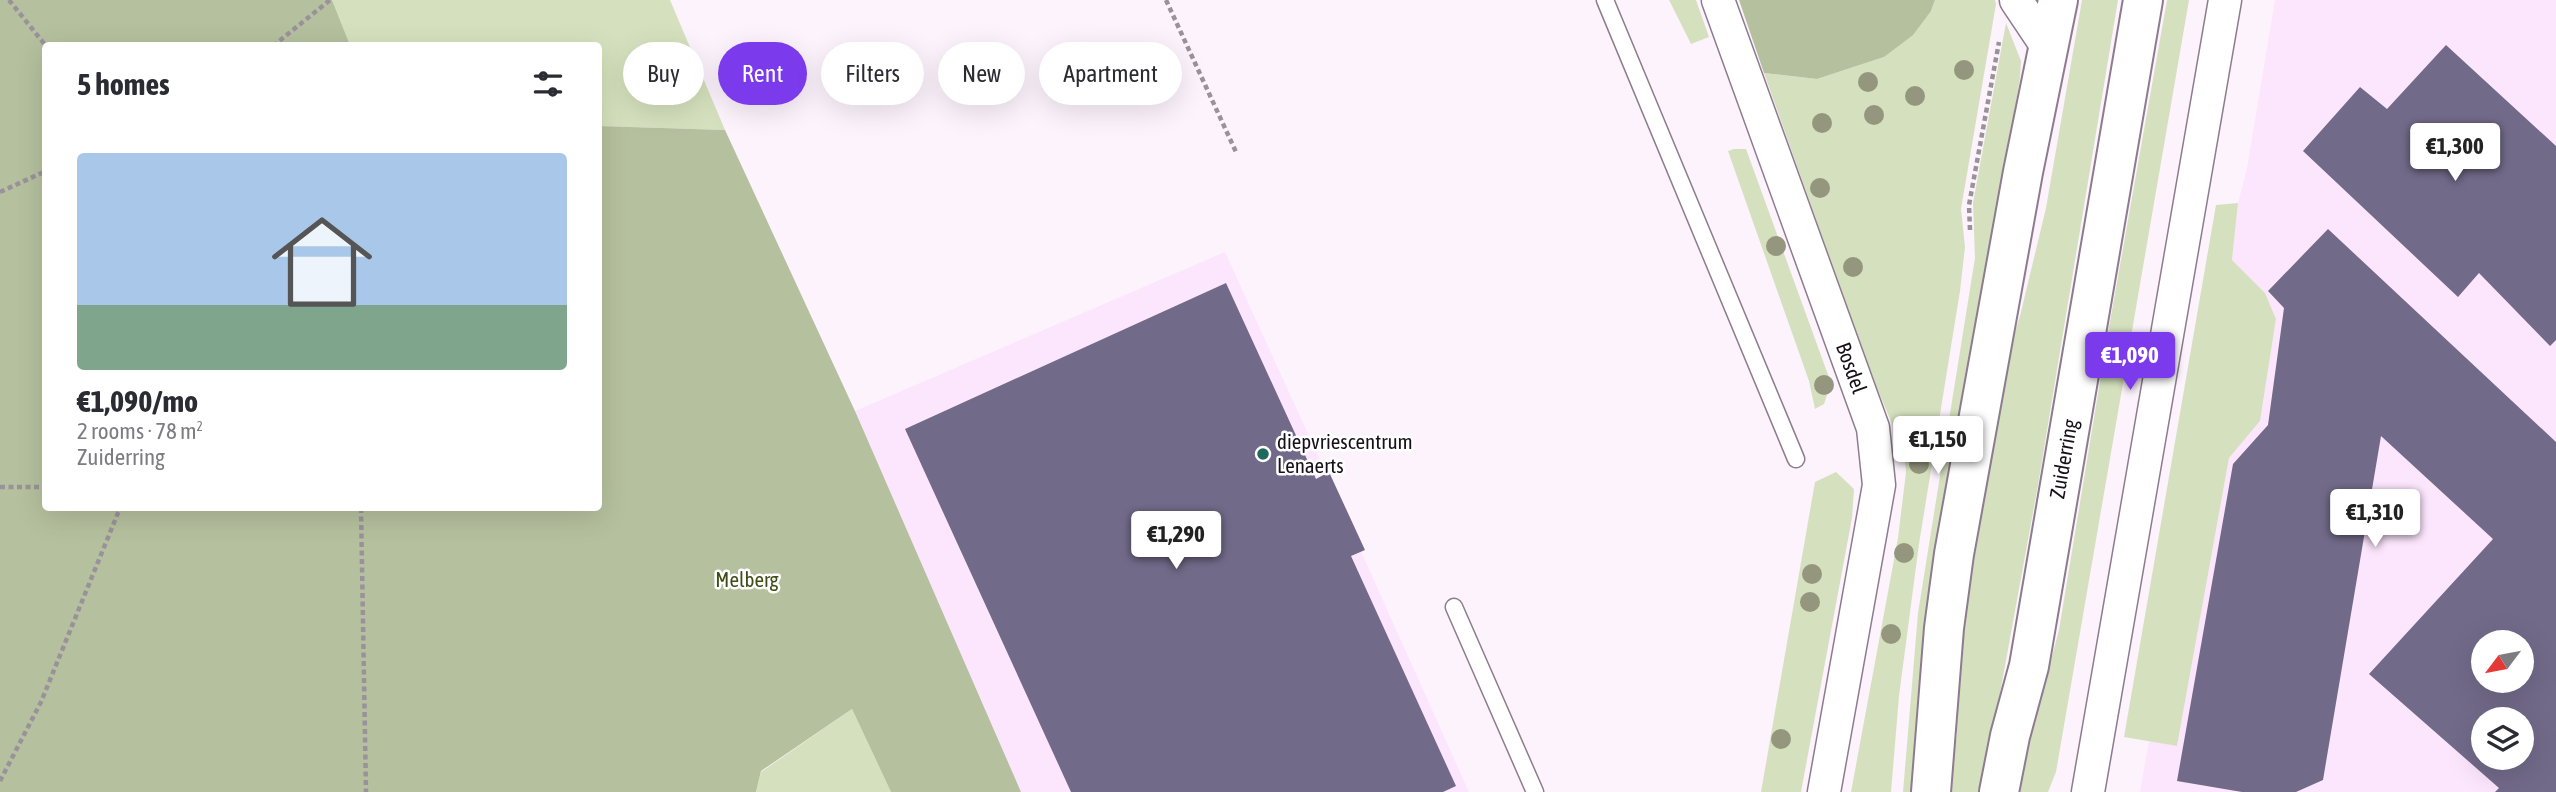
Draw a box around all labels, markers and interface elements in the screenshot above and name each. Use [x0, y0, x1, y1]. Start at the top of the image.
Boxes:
chip: Buy [623, 42, 704, 105]
chip: Rent [718, 42, 807, 105]
chip: Filters [821, 42, 924, 105]
chip: New [938, 42, 1025, 105]
chip: Apartment [1039, 42, 1182, 105]
icon: filters [529, 65, 567, 103]
text: 5 homes [77, 67, 170, 101]
pin: €1,300 [2398, 124, 2512, 183]
text: €1,300 [2426, 133, 2484, 159]
icon: home [259, 199, 385, 325]
pin: €1,090 [2073, 332, 2187, 392]
street label: Bosdel [1832, 339, 1872, 397]
text: €1,090 [2101, 342, 2159, 368]
text: €1,090/mo [77, 384, 198, 418]
pin: €1,150 [1881, 416, 1995, 476]
street label: Zuiderring [2044, 417, 2082, 500]
text: 2 rooms · 78 m² [77, 418, 203, 444]
text: €1,150 [1909, 426, 1967, 452]
place label: diepvriescentrum Lenaerts [1277, 429, 1413, 477]
text: Zuiderring [77, 444, 165, 470]
marker: diepvriescentrum Lenaerts [1255, 446, 1271, 462]
pin: €1,310 [2318, 490, 2432, 549]
text: €1,310 [2346, 499, 2404, 525]
pin: €1,290 [1119, 512, 1233, 571]
text: €1,290 [1147, 521, 1205, 547]
park label: Melberg [715, 567, 779, 591]
north arrow [2471, 630, 2534, 693]
map controls [2471, 630, 2534, 770]
button: layers [2471, 707, 2534, 770]

